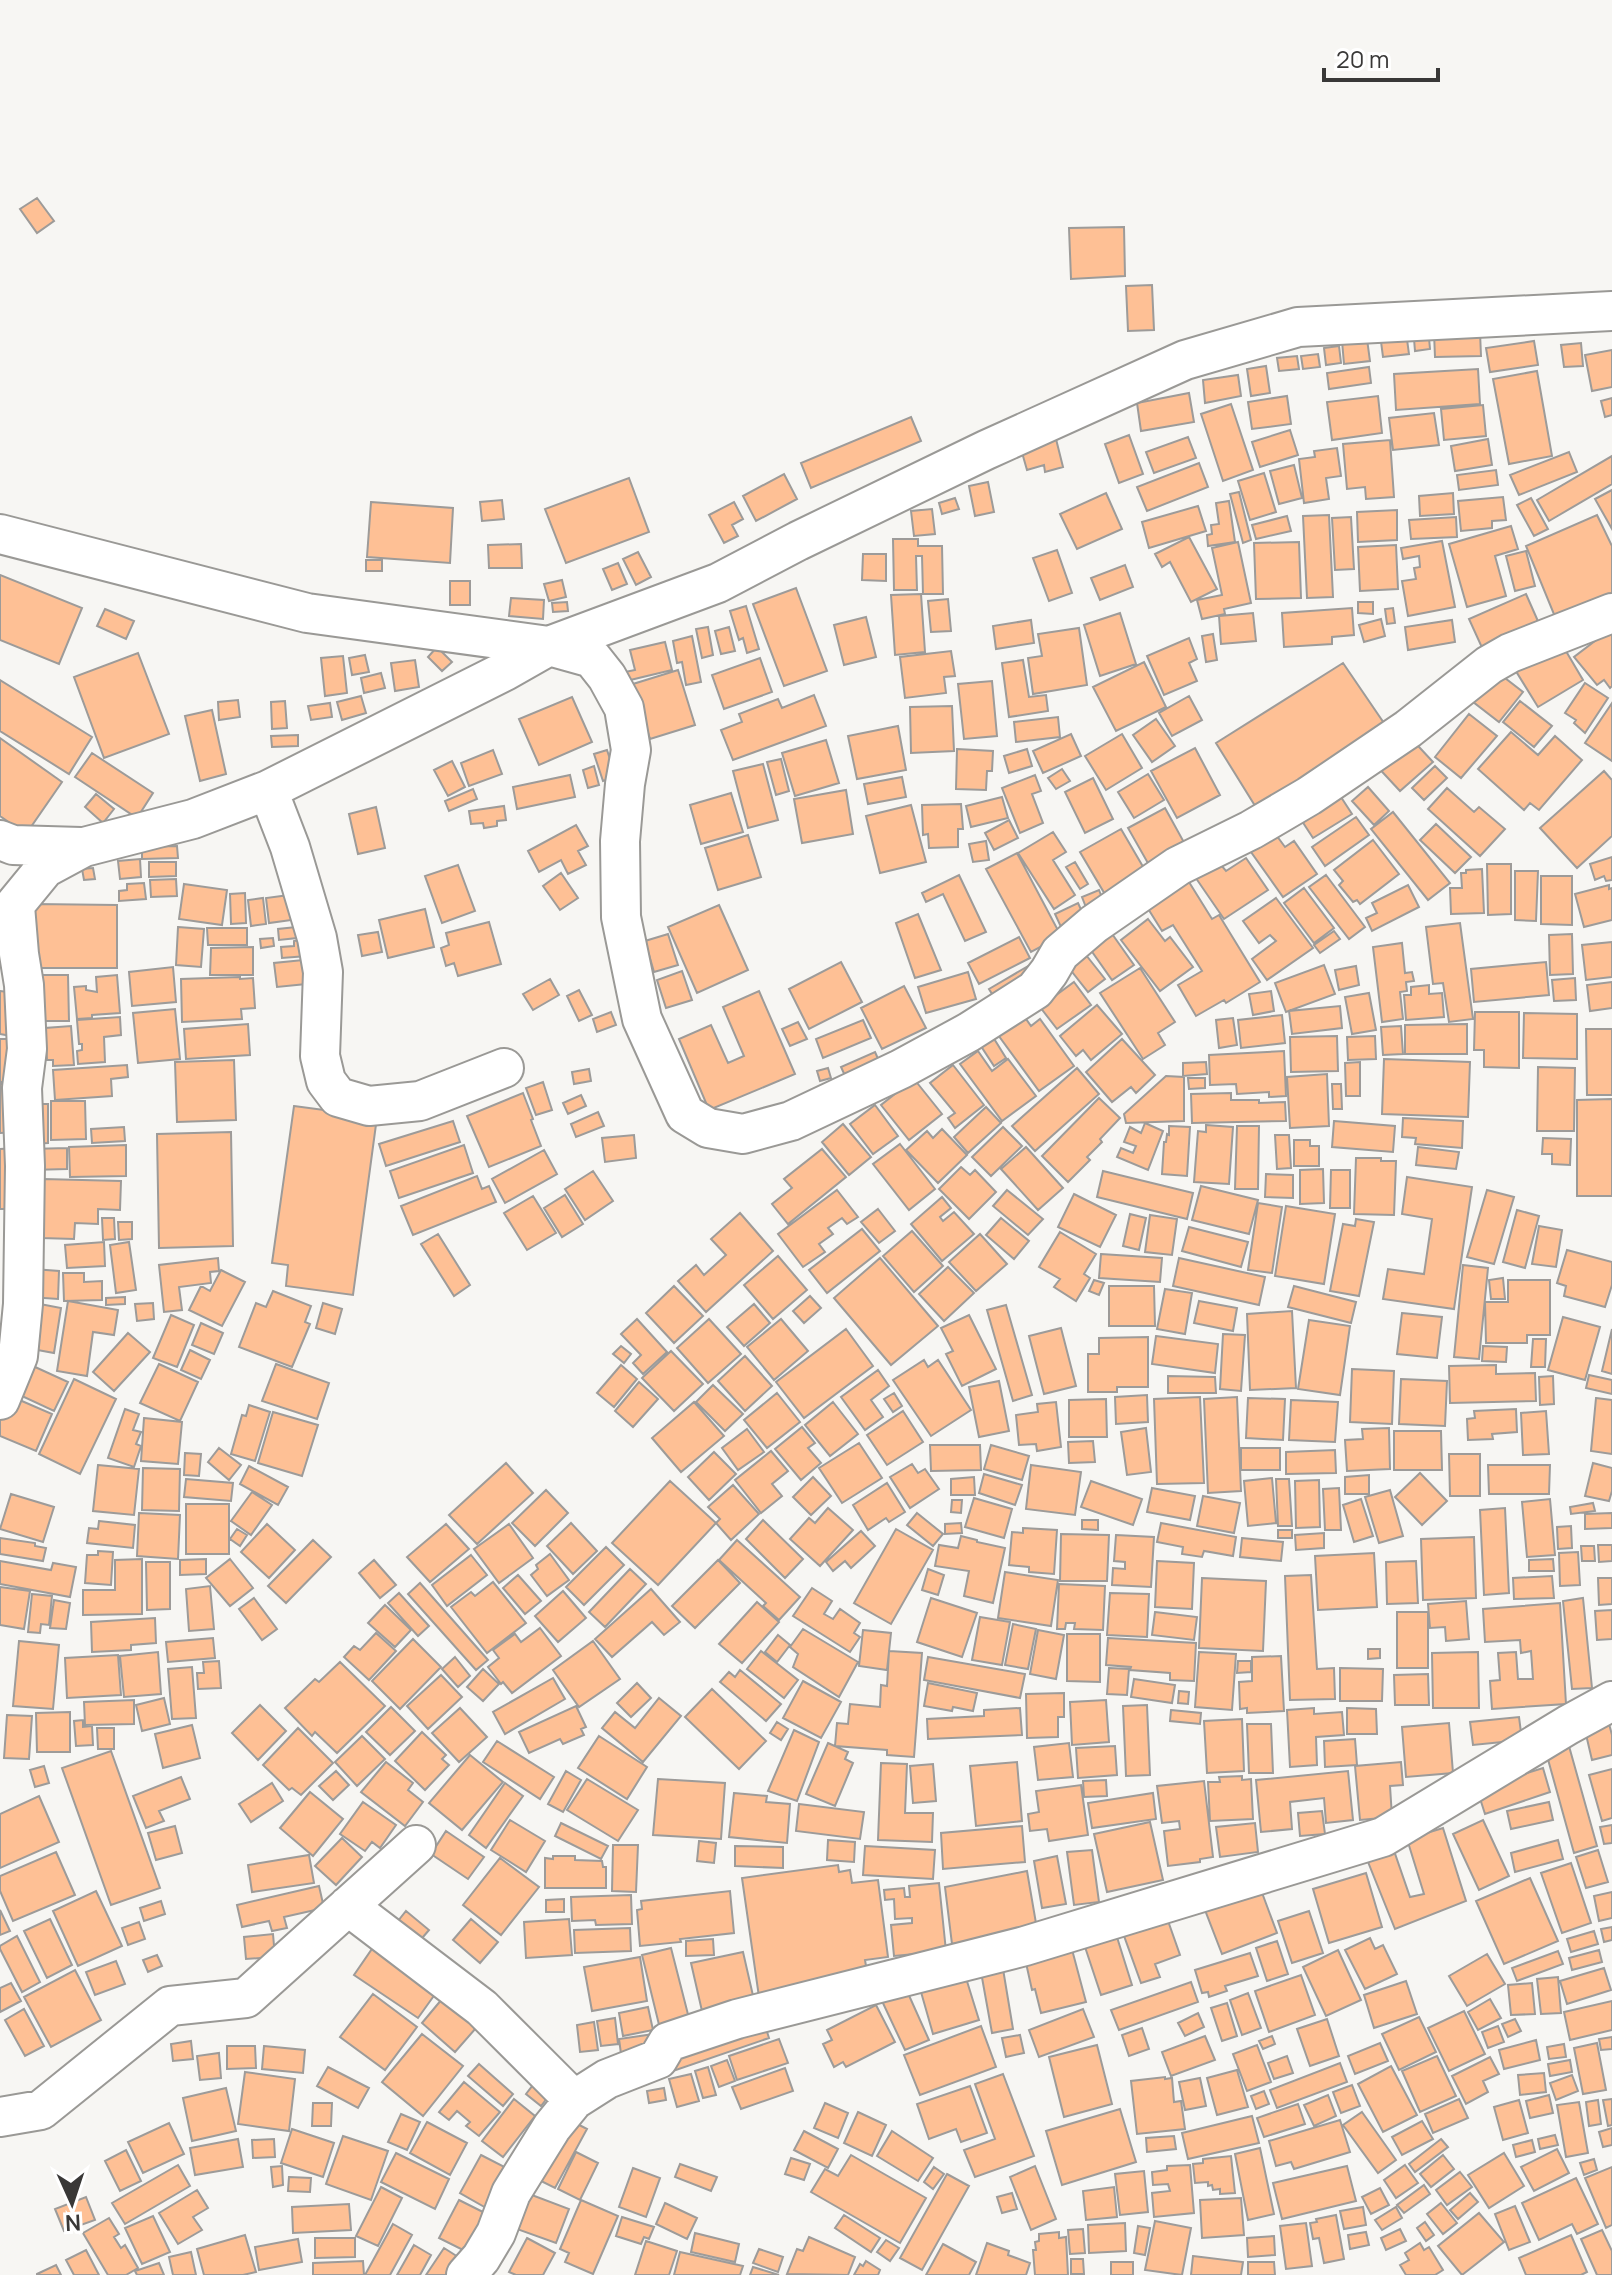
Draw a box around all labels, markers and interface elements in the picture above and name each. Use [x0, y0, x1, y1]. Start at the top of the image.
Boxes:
scale bar [1324, 32, 1438, 82]
text: 20 m [1336, 42, 1389, 75]
north arrow [32, 2163, 112, 2243]
text: N [64, 2208, 82, 2238]

